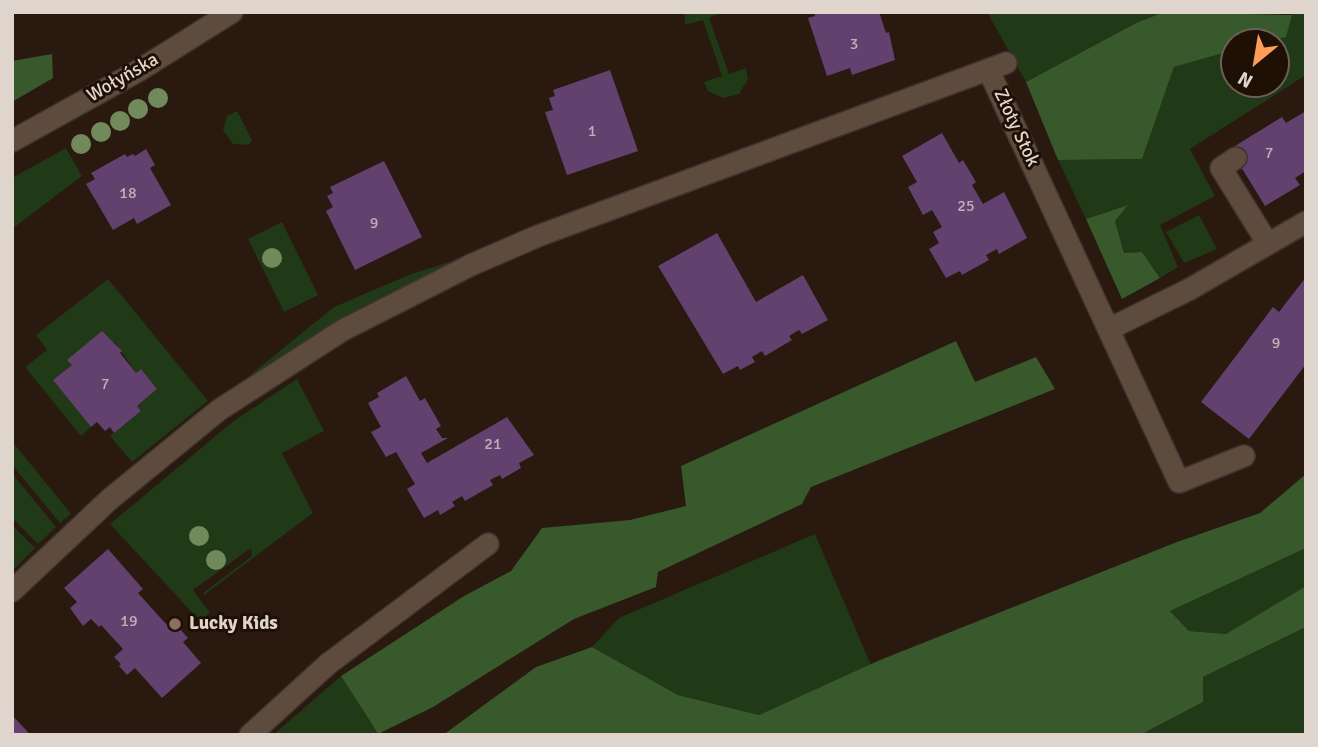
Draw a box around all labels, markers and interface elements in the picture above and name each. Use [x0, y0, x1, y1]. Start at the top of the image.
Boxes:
north arrow [1220, 28, 1290, 98]
house number: 3 [850, 35, 858, 55]
street label: Wołyńska [83, 48, 163, 108]
text: N [1234, 66, 1257, 93]
street label: Złoty Stok [988, 86, 1044, 170]
house number: 1 [588, 122, 596, 142]
house number: 7 [1265, 144, 1273, 164]
house number: 18 [119, 184, 137, 204]
house number: 25 [957, 197, 975, 217]
house number: 9 [370, 214, 378, 234]
house number: 9 [1272, 334, 1280, 354]
house number: 7 [101, 375, 109, 395]
house number: 21 [484, 435, 502, 455]
house number: 19 [120, 612, 138, 632]
place label: Lucky Kids [189, 613, 278, 635]
marker: Lucky Kids [167, 616, 183, 632]

